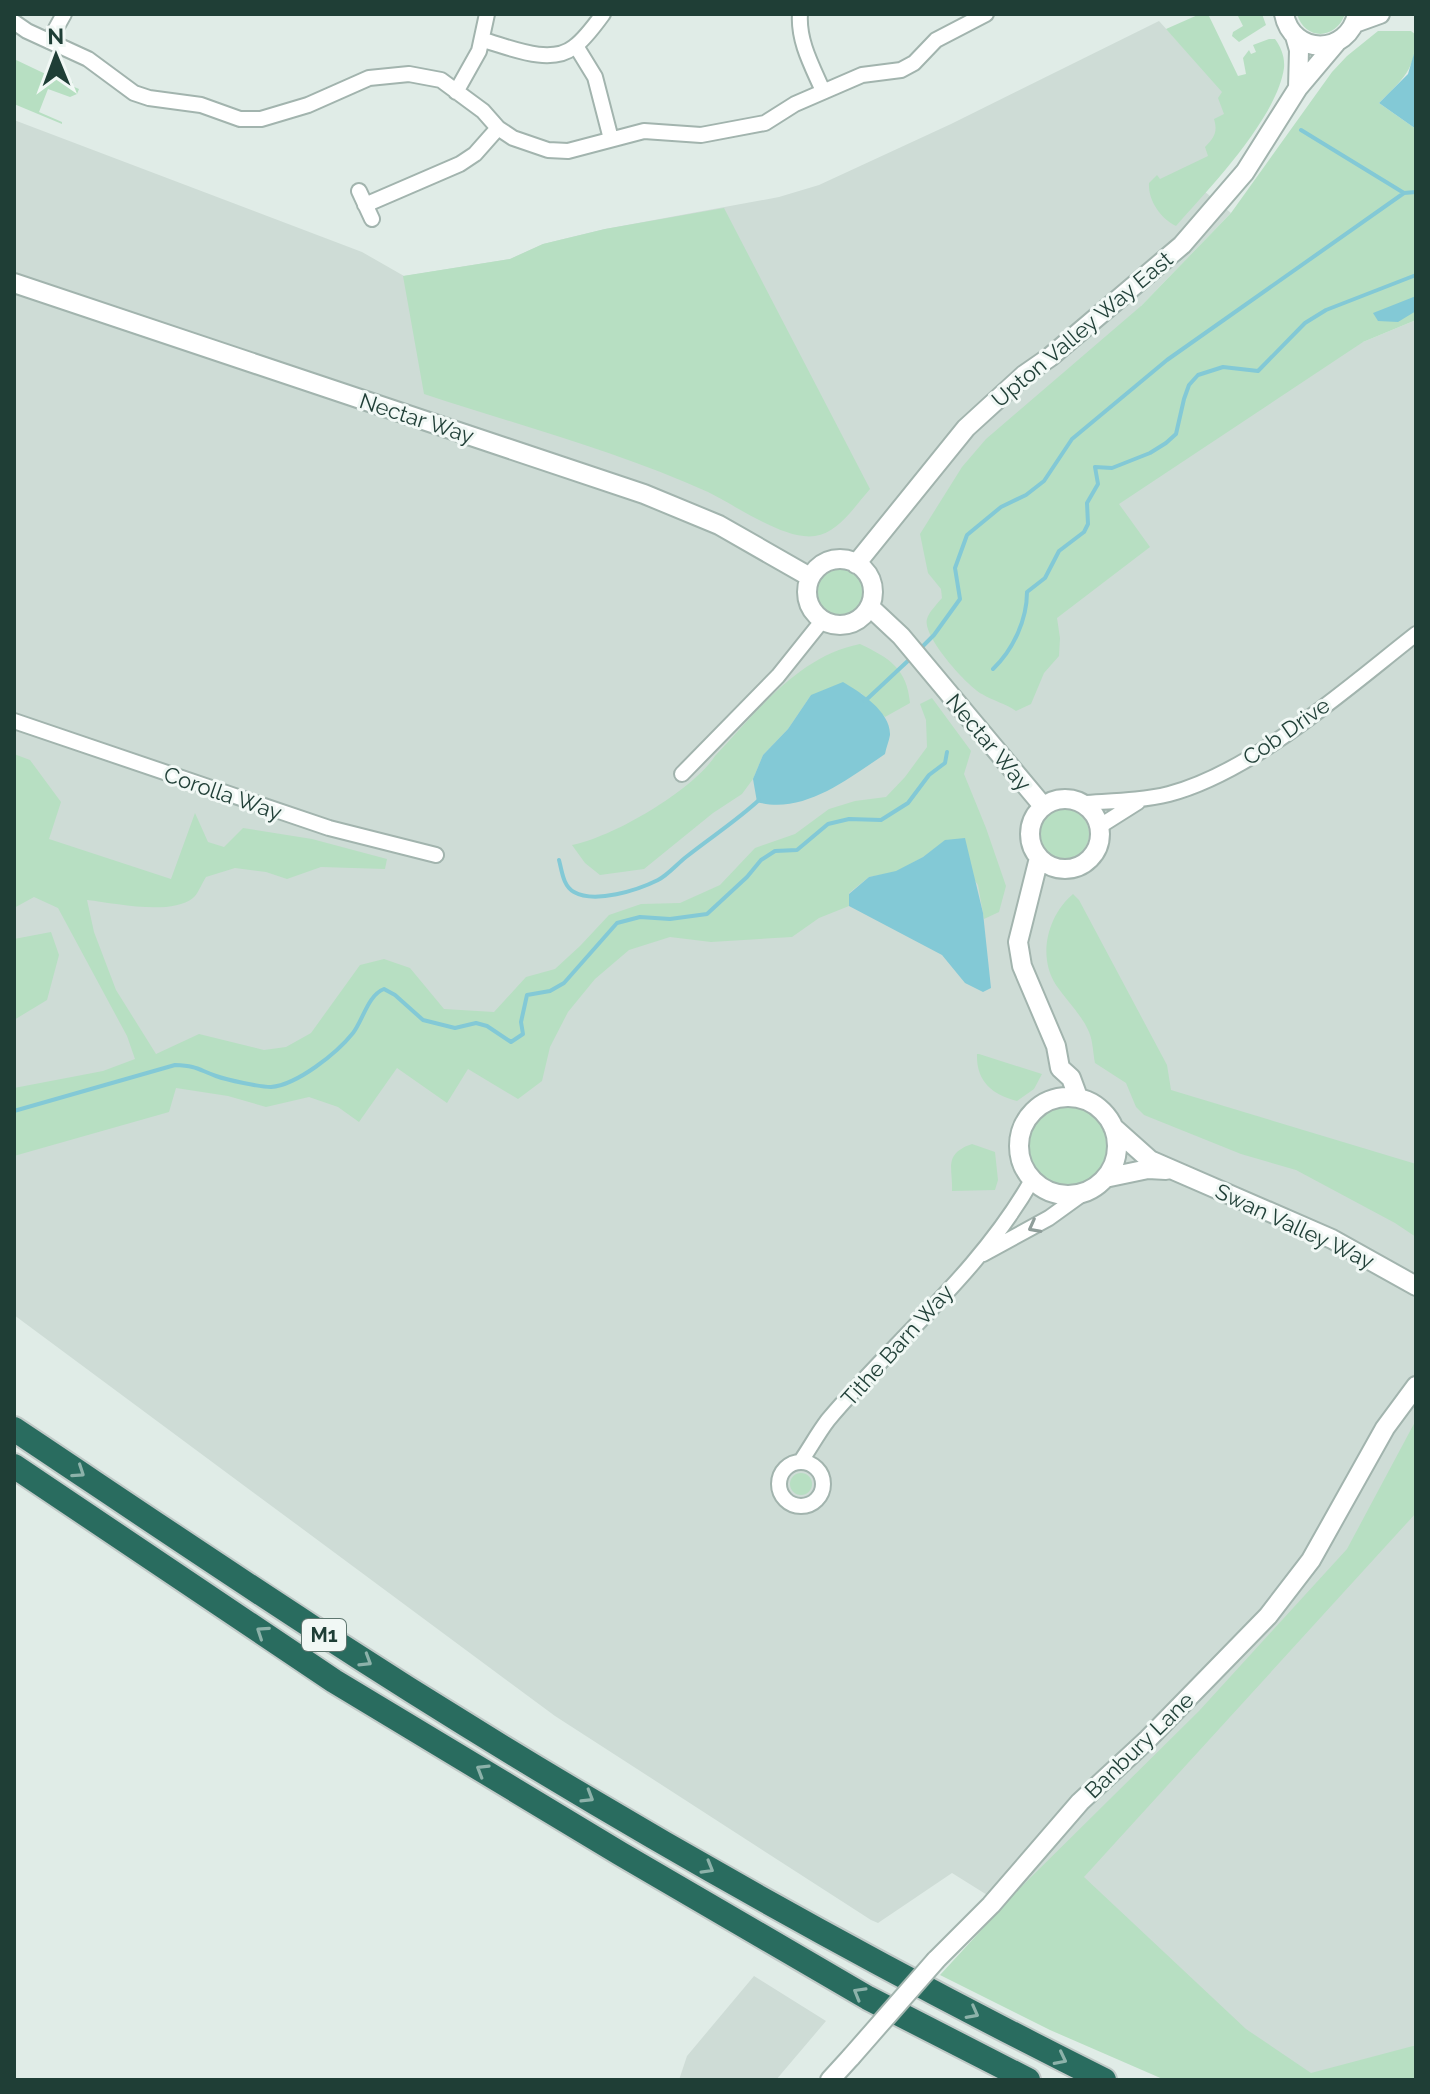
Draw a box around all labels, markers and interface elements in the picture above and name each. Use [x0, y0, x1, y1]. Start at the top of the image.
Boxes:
north arrow [16, 16, 96, 96]
text: N [47, 23, 64, 49]
street label: Upton Valley Way East [986, 245, 1178, 412]
street label: Nectar Way [357, 387, 477, 449]
street label: Nectar Way [941, 688, 1037, 796]
street label: Cob Drive [1238, 692, 1334, 770]
street label: Corolla Way [161, 761, 285, 825]
street label: Swan Valley Way [1211, 1178, 1379, 1274]
one-way arrow [1027, 1217, 1042, 1232]
street label: Tithe Barn Way [836, 1279, 958, 1411]
one-way arrow [70, 1463, 85, 1478]
road number: M1 [302, 1619, 346, 1651]
one-way arrow [256, 1627, 270, 1642]
one-way arrow [357, 1652, 372, 1667]
street label: Banbury Lane [1079, 1687, 1199, 1803]
one-way arrow [476, 1764, 491, 1780]
one-way arrow [579, 1787, 594, 1803]
one-way arrow [699, 1858, 714, 1874]
one-way arrow [853, 1987, 867, 2002]
one-way arrow [964, 2004, 979, 2019]
one-way arrow [1053, 2049, 1068, 2064]

